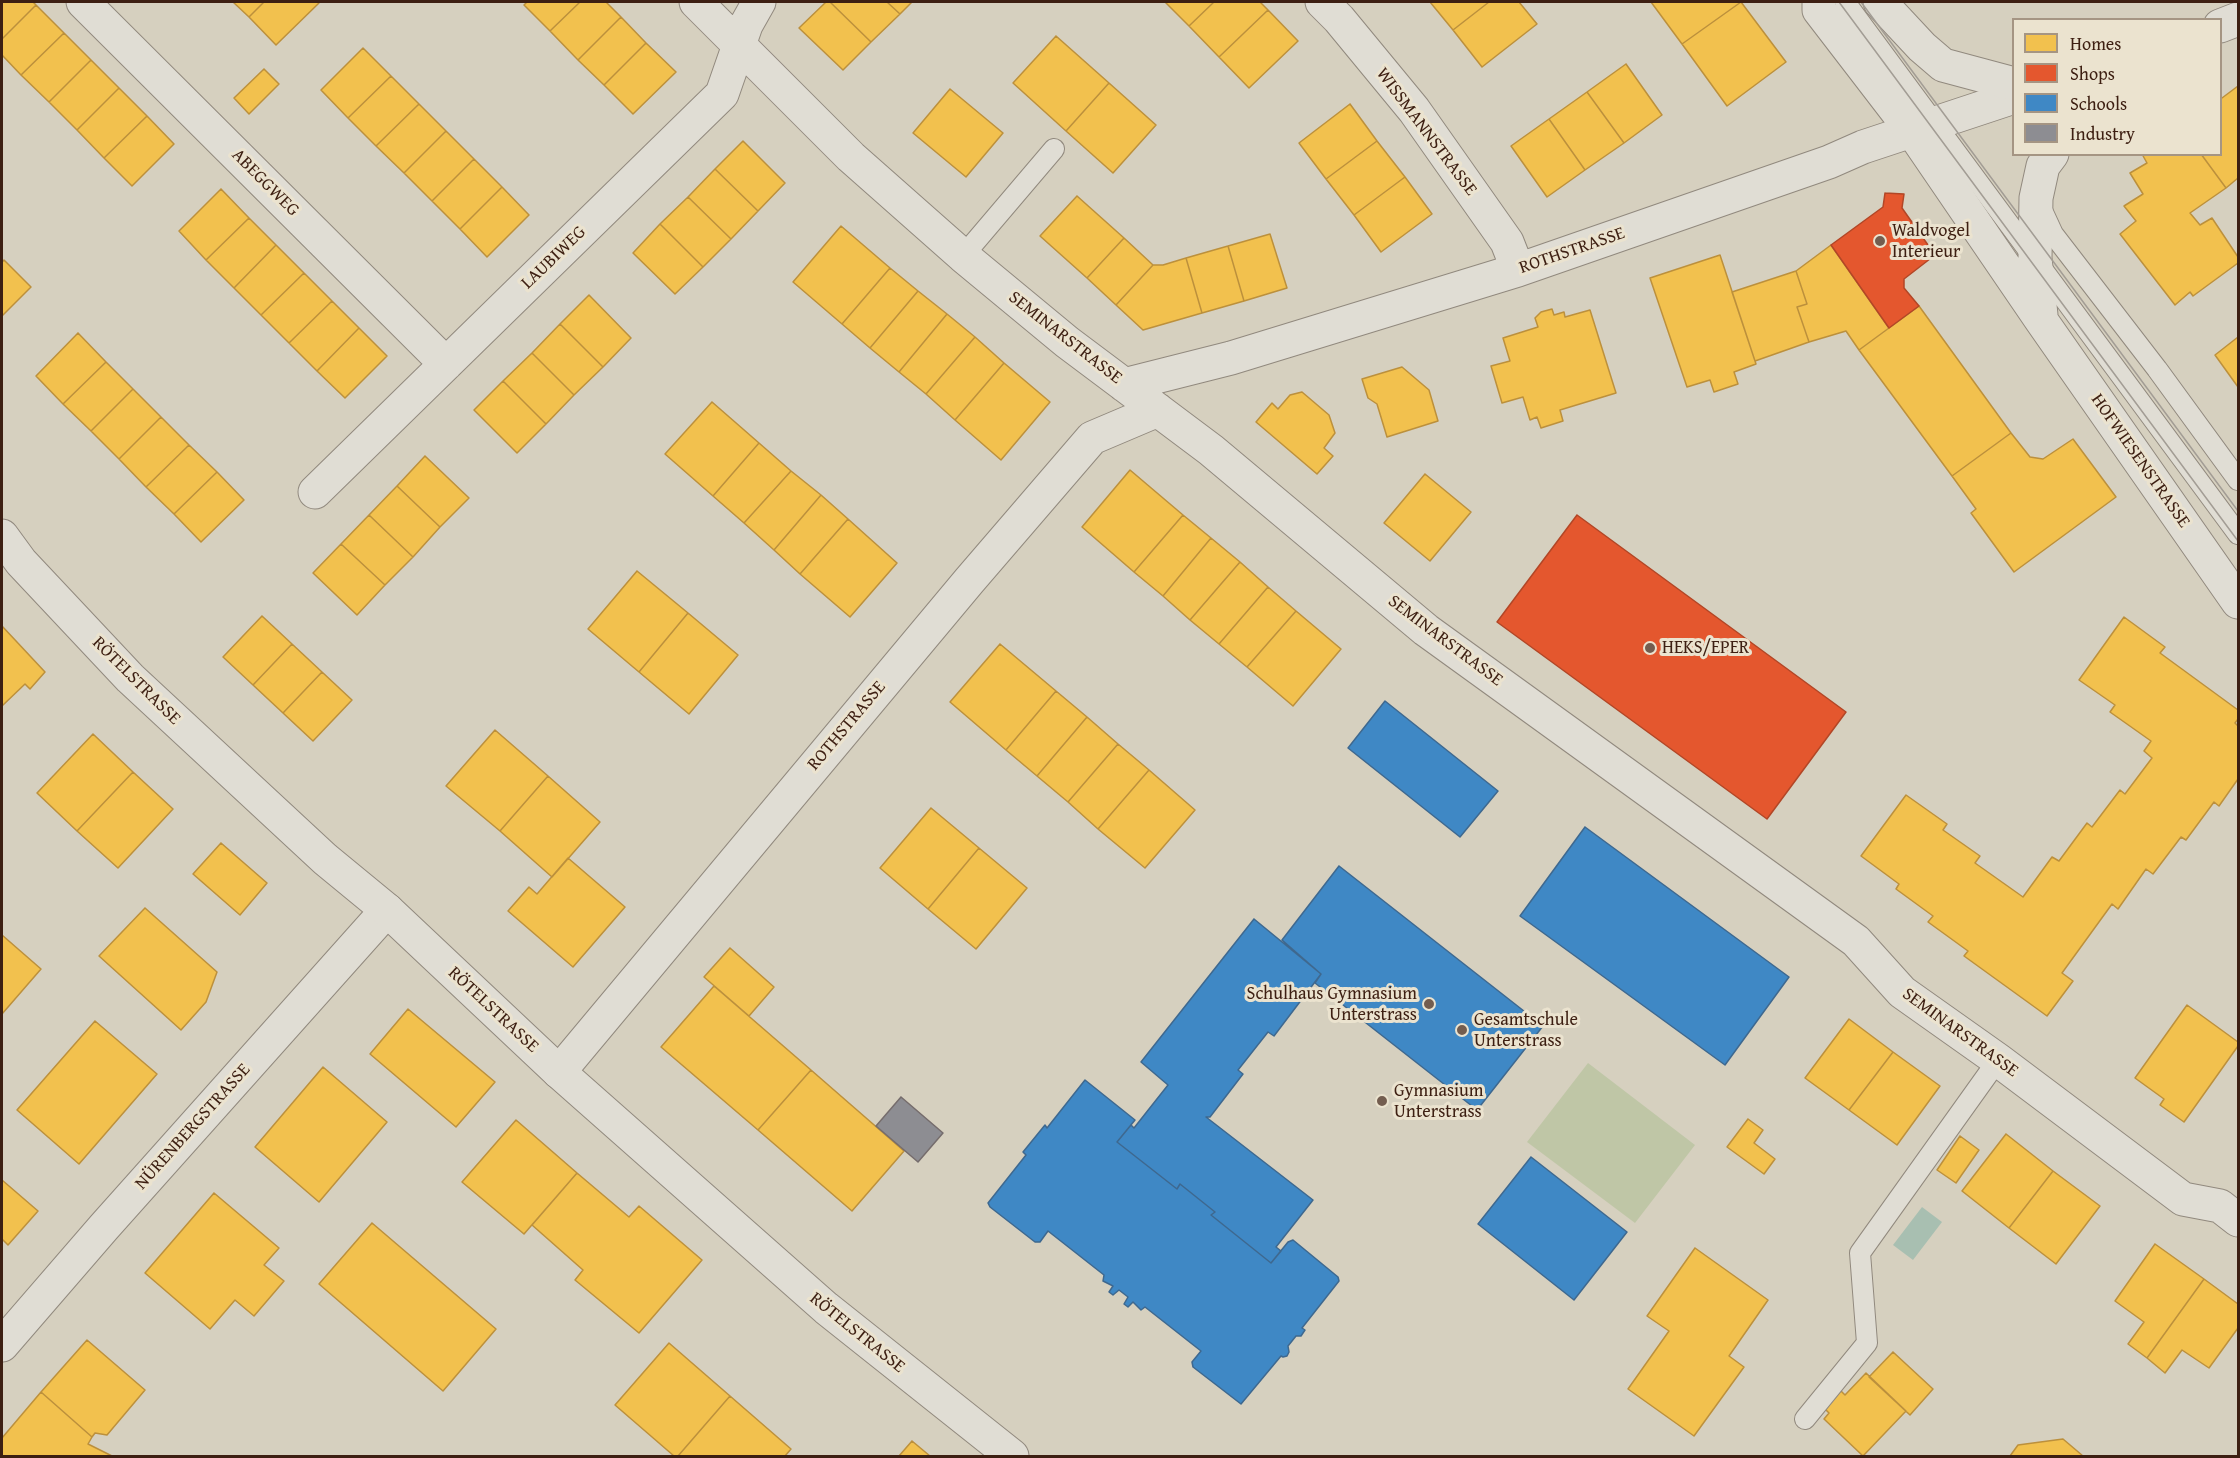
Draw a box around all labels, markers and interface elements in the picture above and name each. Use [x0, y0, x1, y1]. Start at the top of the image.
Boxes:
legend [2012, 18, 2222, 156]
text: Homes [2070, 30, 2121, 57]
text: Shops [2070, 60, 2115, 87]
street label: WISSMANNSTRASSE [1371, 64, 1481, 200]
text: Schools [2070, 90, 2127, 117]
text: Industry [2070, 120, 2135, 147]
street label: ABEGGWEG [227, 145, 303, 221]
place label: Waldvogel Interieur [1892, 220, 1970, 262]
street label: LAUBIWEG [517, 222, 591, 294]
street label: ROTHSTRASSE [1516, 223, 1628, 279]
marker: Waldvogel Interieur [1873, 234, 1887, 248]
street label: SEMINARSTRASSE [1004, 287, 1126, 389]
street label: HOFWIESENSTRASSE [2086, 390, 2194, 532]
street label: SEMINARSTRASSE [1383, 591, 1507, 691]
street label: RÖTELSTRASSE [87, 632, 185, 730]
place label: HEKS/EPER [1662, 637, 1749, 659]
marker: HEKS/EPER [1643, 641, 1657, 655]
street label: ROTHSTRASSE [803, 677, 891, 775]
street label: RÖTELSTRASSE [443, 963, 543, 1057]
place label: Schulhaus Gymnasium Unterstrass [1247, 983, 1417, 1026]
street label: SEMINARSTRASSE [1898, 984, 2022, 1082]
marker: Schulhaus Gymnasium Unterstrass [1422, 997, 1436, 1011]
place label: Gesamtschule Unterstrass [1474, 1009, 1578, 1052]
marker: Gesamtschule Unterstrass [1455, 1023, 1469, 1037]
street label: NÜRENBERGSTRASSE [131, 1060, 255, 1194]
place label: Gymnasium Unterstrass [1394, 1080, 1484, 1122]
marker: Gymnasium Unterstrass [1375, 1094, 1389, 1108]
street label: RÖTELSTRASSE [805, 1288, 909, 1378]

